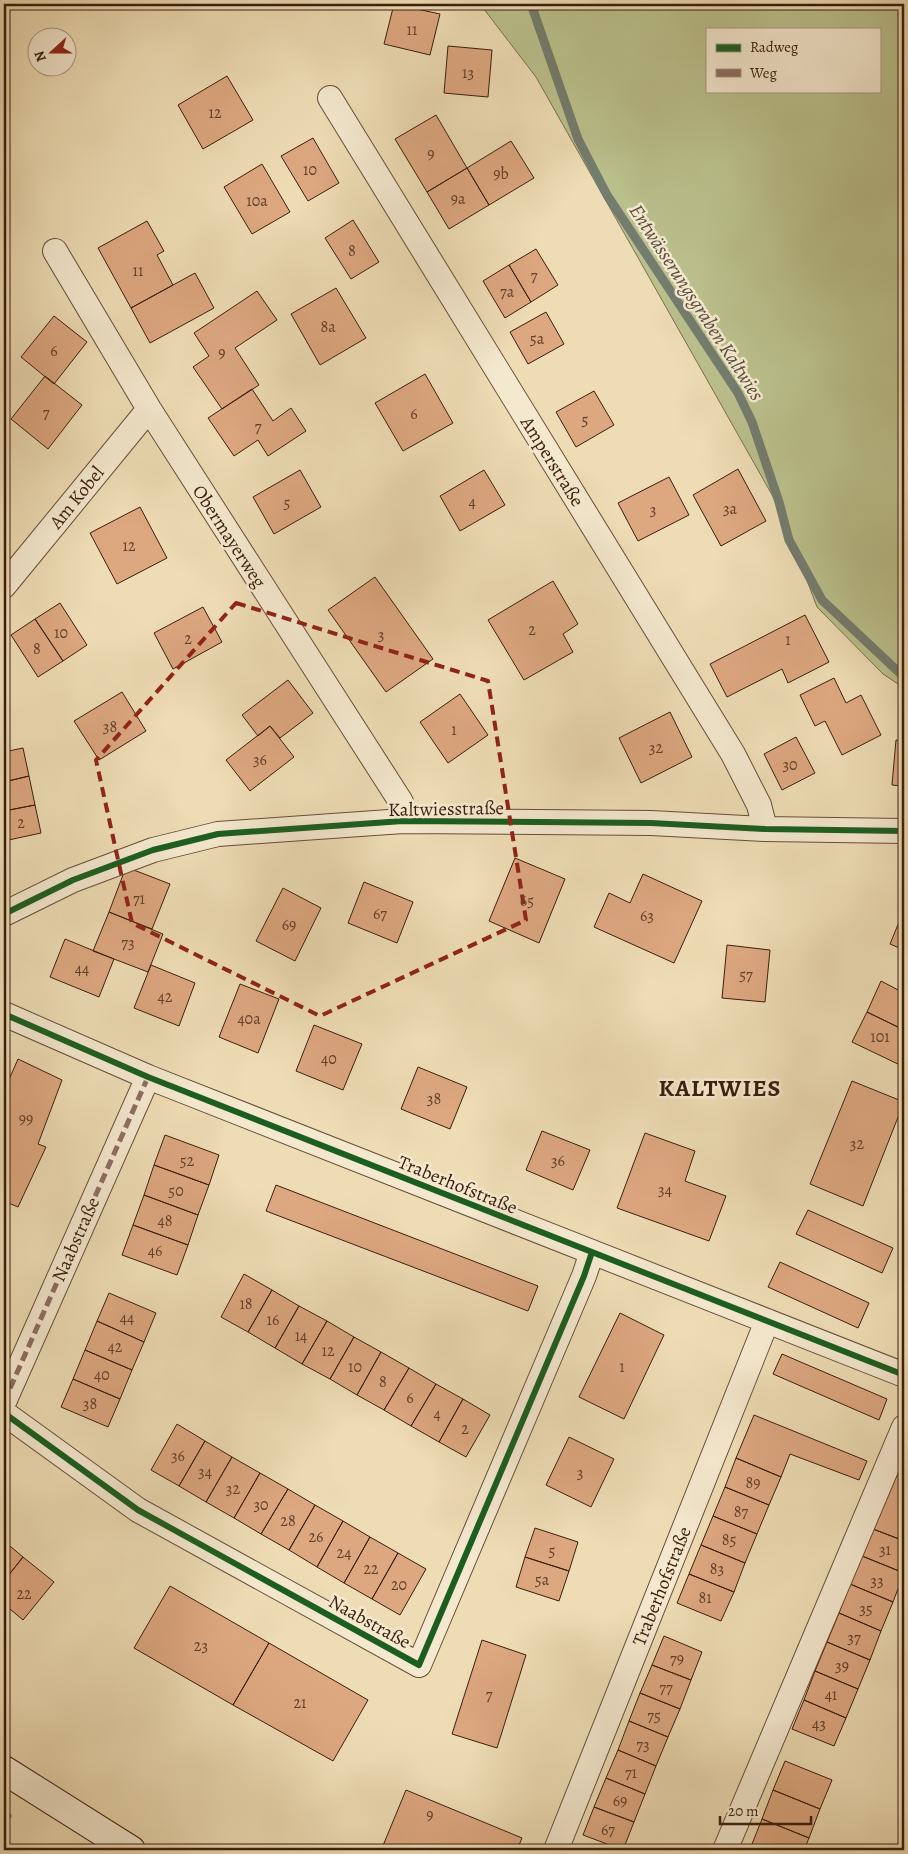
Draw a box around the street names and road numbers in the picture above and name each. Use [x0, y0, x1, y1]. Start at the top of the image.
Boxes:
street label: Amperstraße [514, 411, 590, 512]
street label: Am Kobel [43, 460, 110, 535]
street label: Obermayerweg [186, 480, 272, 594]
street label: Kaltwiesstraße [388, 795, 504, 823]
street label: Traberhofstraße [394, 1149, 521, 1221]
street label: Naabstraße [46, 1193, 106, 1286]
street label: Traberhofstraße [626, 1523, 698, 1650]
street label: Naabstraße [324, 1589, 415, 1655]

